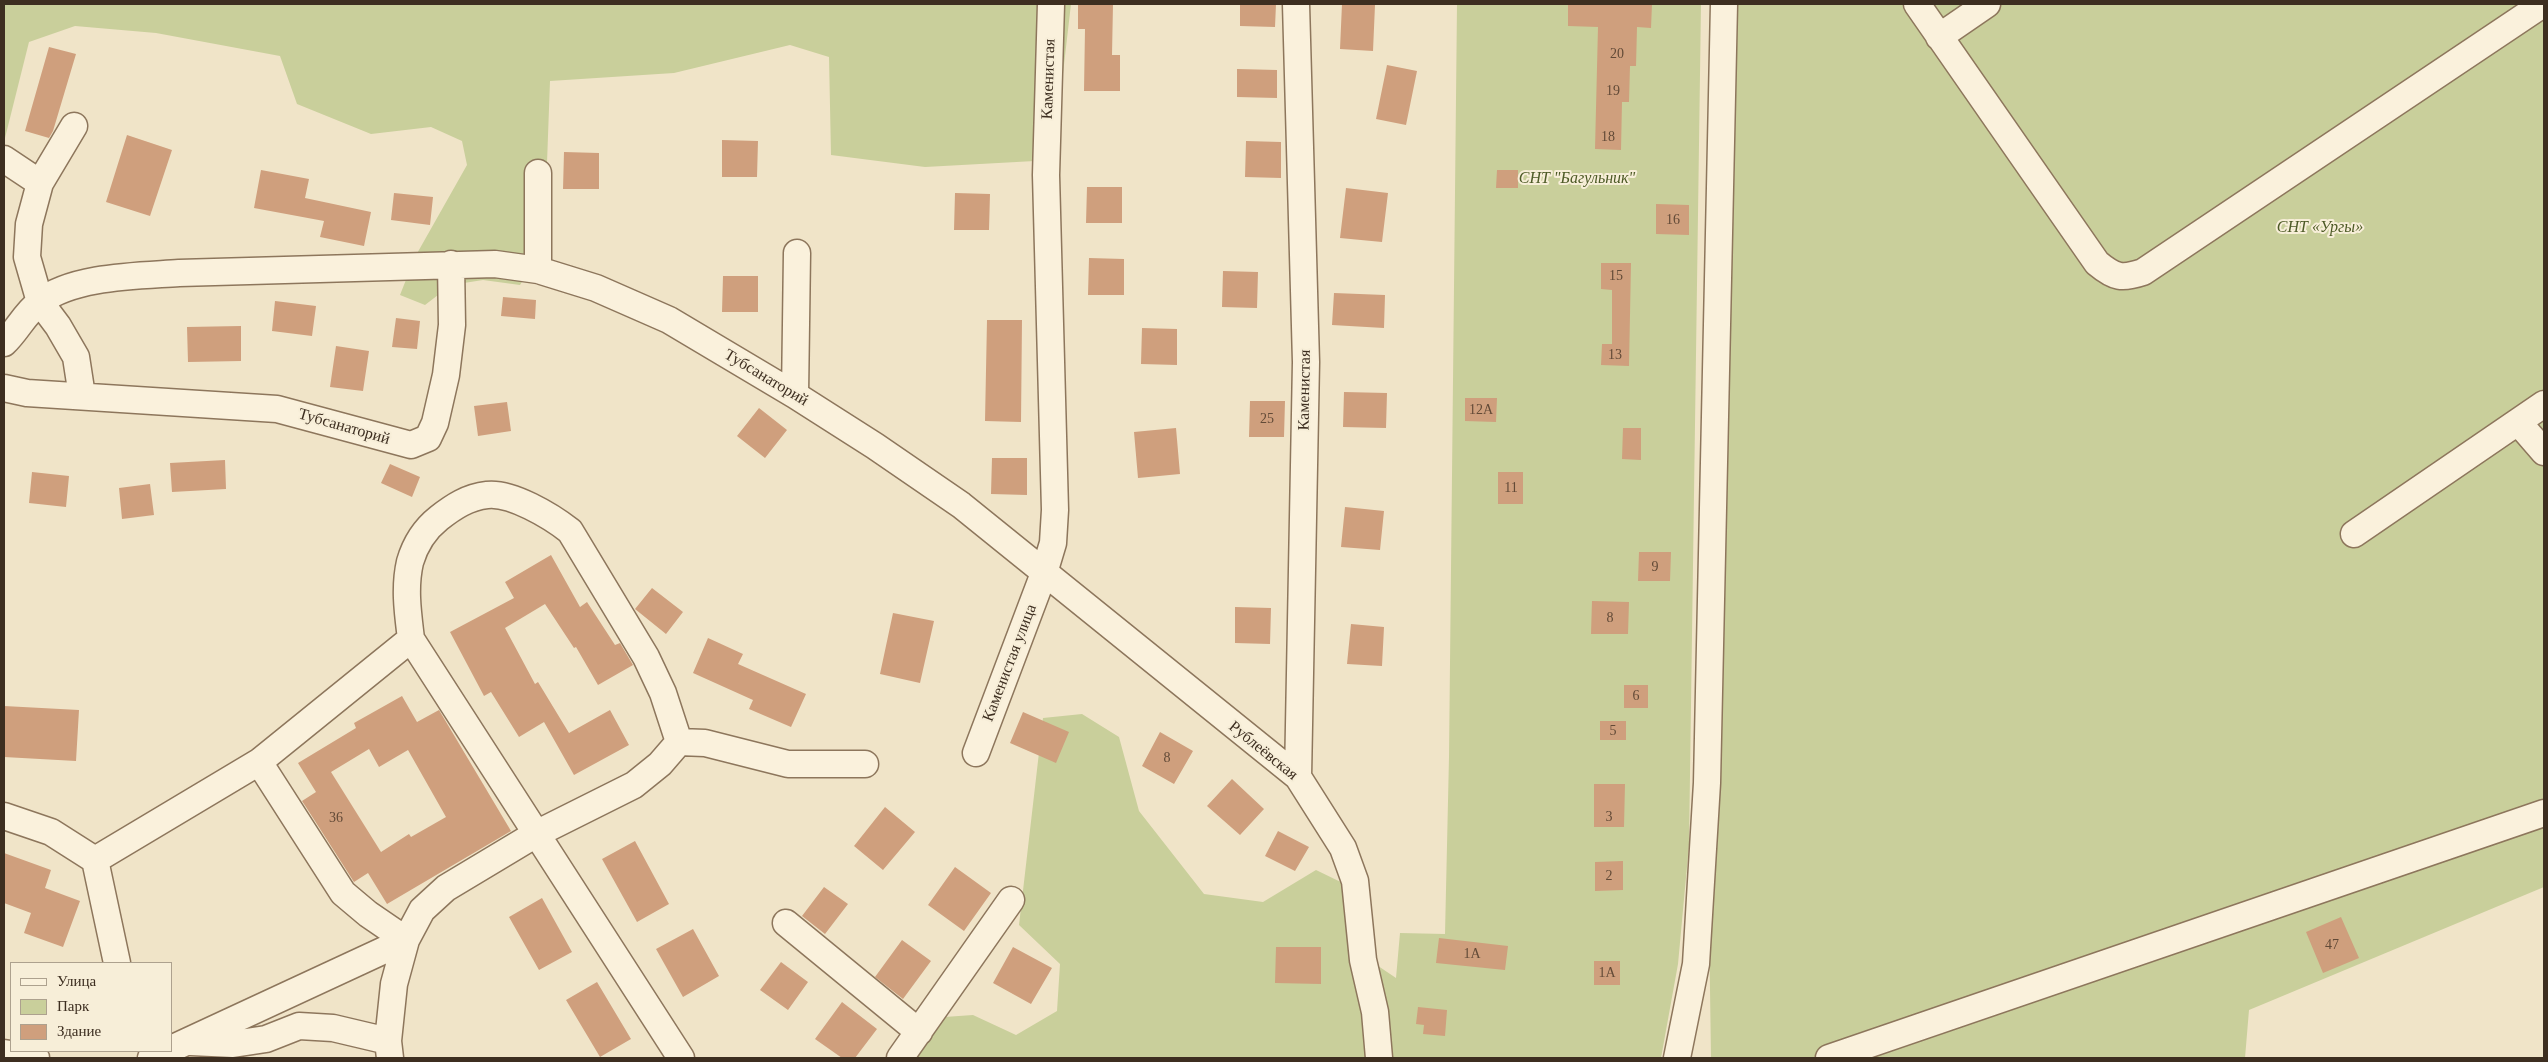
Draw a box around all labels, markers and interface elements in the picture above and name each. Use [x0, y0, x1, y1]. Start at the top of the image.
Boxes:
street label: Каменистая [1038, 38, 1060, 120]
house number: 20 [1610, 46, 1624, 62]
house number: 19 [1606, 83, 1620, 99]
house number: 18 [1601, 129, 1615, 145]
park label: СНТ "Багульник" [1519, 169, 1635, 189]
house number: 16 [1666, 212, 1680, 228]
park label: СНТ «Ургы» [2277, 218, 2363, 238]
house number: 15 [1609, 268, 1623, 284]
street label: Тубсанаторий [721, 345, 811, 411]
house number: 13 [1608, 347, 1622, 363]
street label: Каменистая [1295, 350, 1315, 430]
house number: 12А [1469, 402, 1493, 418]
street label: Тубсанаторий [296, 405, 392, 449]
house number: 25 [1260, 411, 1274, 427]
house number: 11 [1504, 480, 1518, 496]
house number: 9 [1652, 559, 1658, 575]
street label: Каменистая улица [979, 602, 1041, 724]
house number: 8 [1606, 610, 1614, 626]
house number: 6 [1632, 688, 1640, 704]
street label: Рублеёвская [1225, 717, 1301, 785]
house number: 5 [1610, 723, 1616, 739]
house number: 8 [1164, 750, 1170, 766]
house number: 3 [1606, 809, 1612, 825]
house number: 36 [329, 810, 343, 826]
house number: 2 [1606, 868, 1612, 884]
house number: 47 [2325, 937, 2339, 953]
house number: 1А [1463, 946, 1481, 962]
legend [10, 962, 172, 1052]
house number: 1А [1598, 965, 1616, 981]
text: Улица [57, 973, 96, 989]
text: Парк [57, 998, 89, 1014]
text: Здание [57, 1023, 101, 1039]

